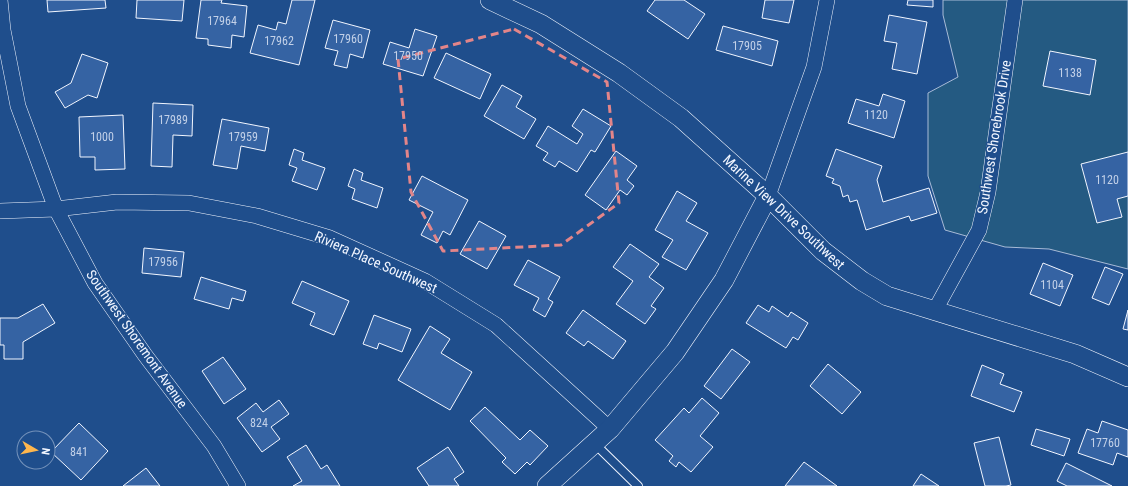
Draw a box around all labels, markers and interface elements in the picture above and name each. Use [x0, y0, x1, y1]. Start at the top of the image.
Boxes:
house number: 17964 [207, 14, 237, 28]
house number: 17960 [333, 32, 363, 46]
house number: 17962 [264, 34, 294, 48]
house number: 17905 [732, 39, 762, 53]
house number: 17950 [393, 49, 423, 63]
street label: Southwest Shorebrook Drive [974, 58, 1014, 215]
house number: 1138 [1058, 66, 1082, 80]
house number: 1120 [864, 108, 888, 122]
house number: 17989 [158, 113, 188, 127]
house number: 1000 [90, 130, 114, 144]
house number: 17959 [228, 130, 258, 144]
street label: Marine View Drive Southwest [720, 151, 848, 273]
house number: 1120 [1095, 173, 1119, 187]
street label: Riviera Place Southwest [312, 228, 440, 296]
house number: 17956 [148, 255, 178, 269]
street label: Southwest Shoremont Avenue [83, 267, 191, 412]
house number: 1104 [1040, 278, 1064, 292]
house number: 824 [250, 416, 268, 430]
north arrow [16, 430, 56, 470]
house number: 17760 [1090, 436, 1120, 450]
house number: 841 [70, 445, 88, 459]
text: N [38, 447, 52, 456]

